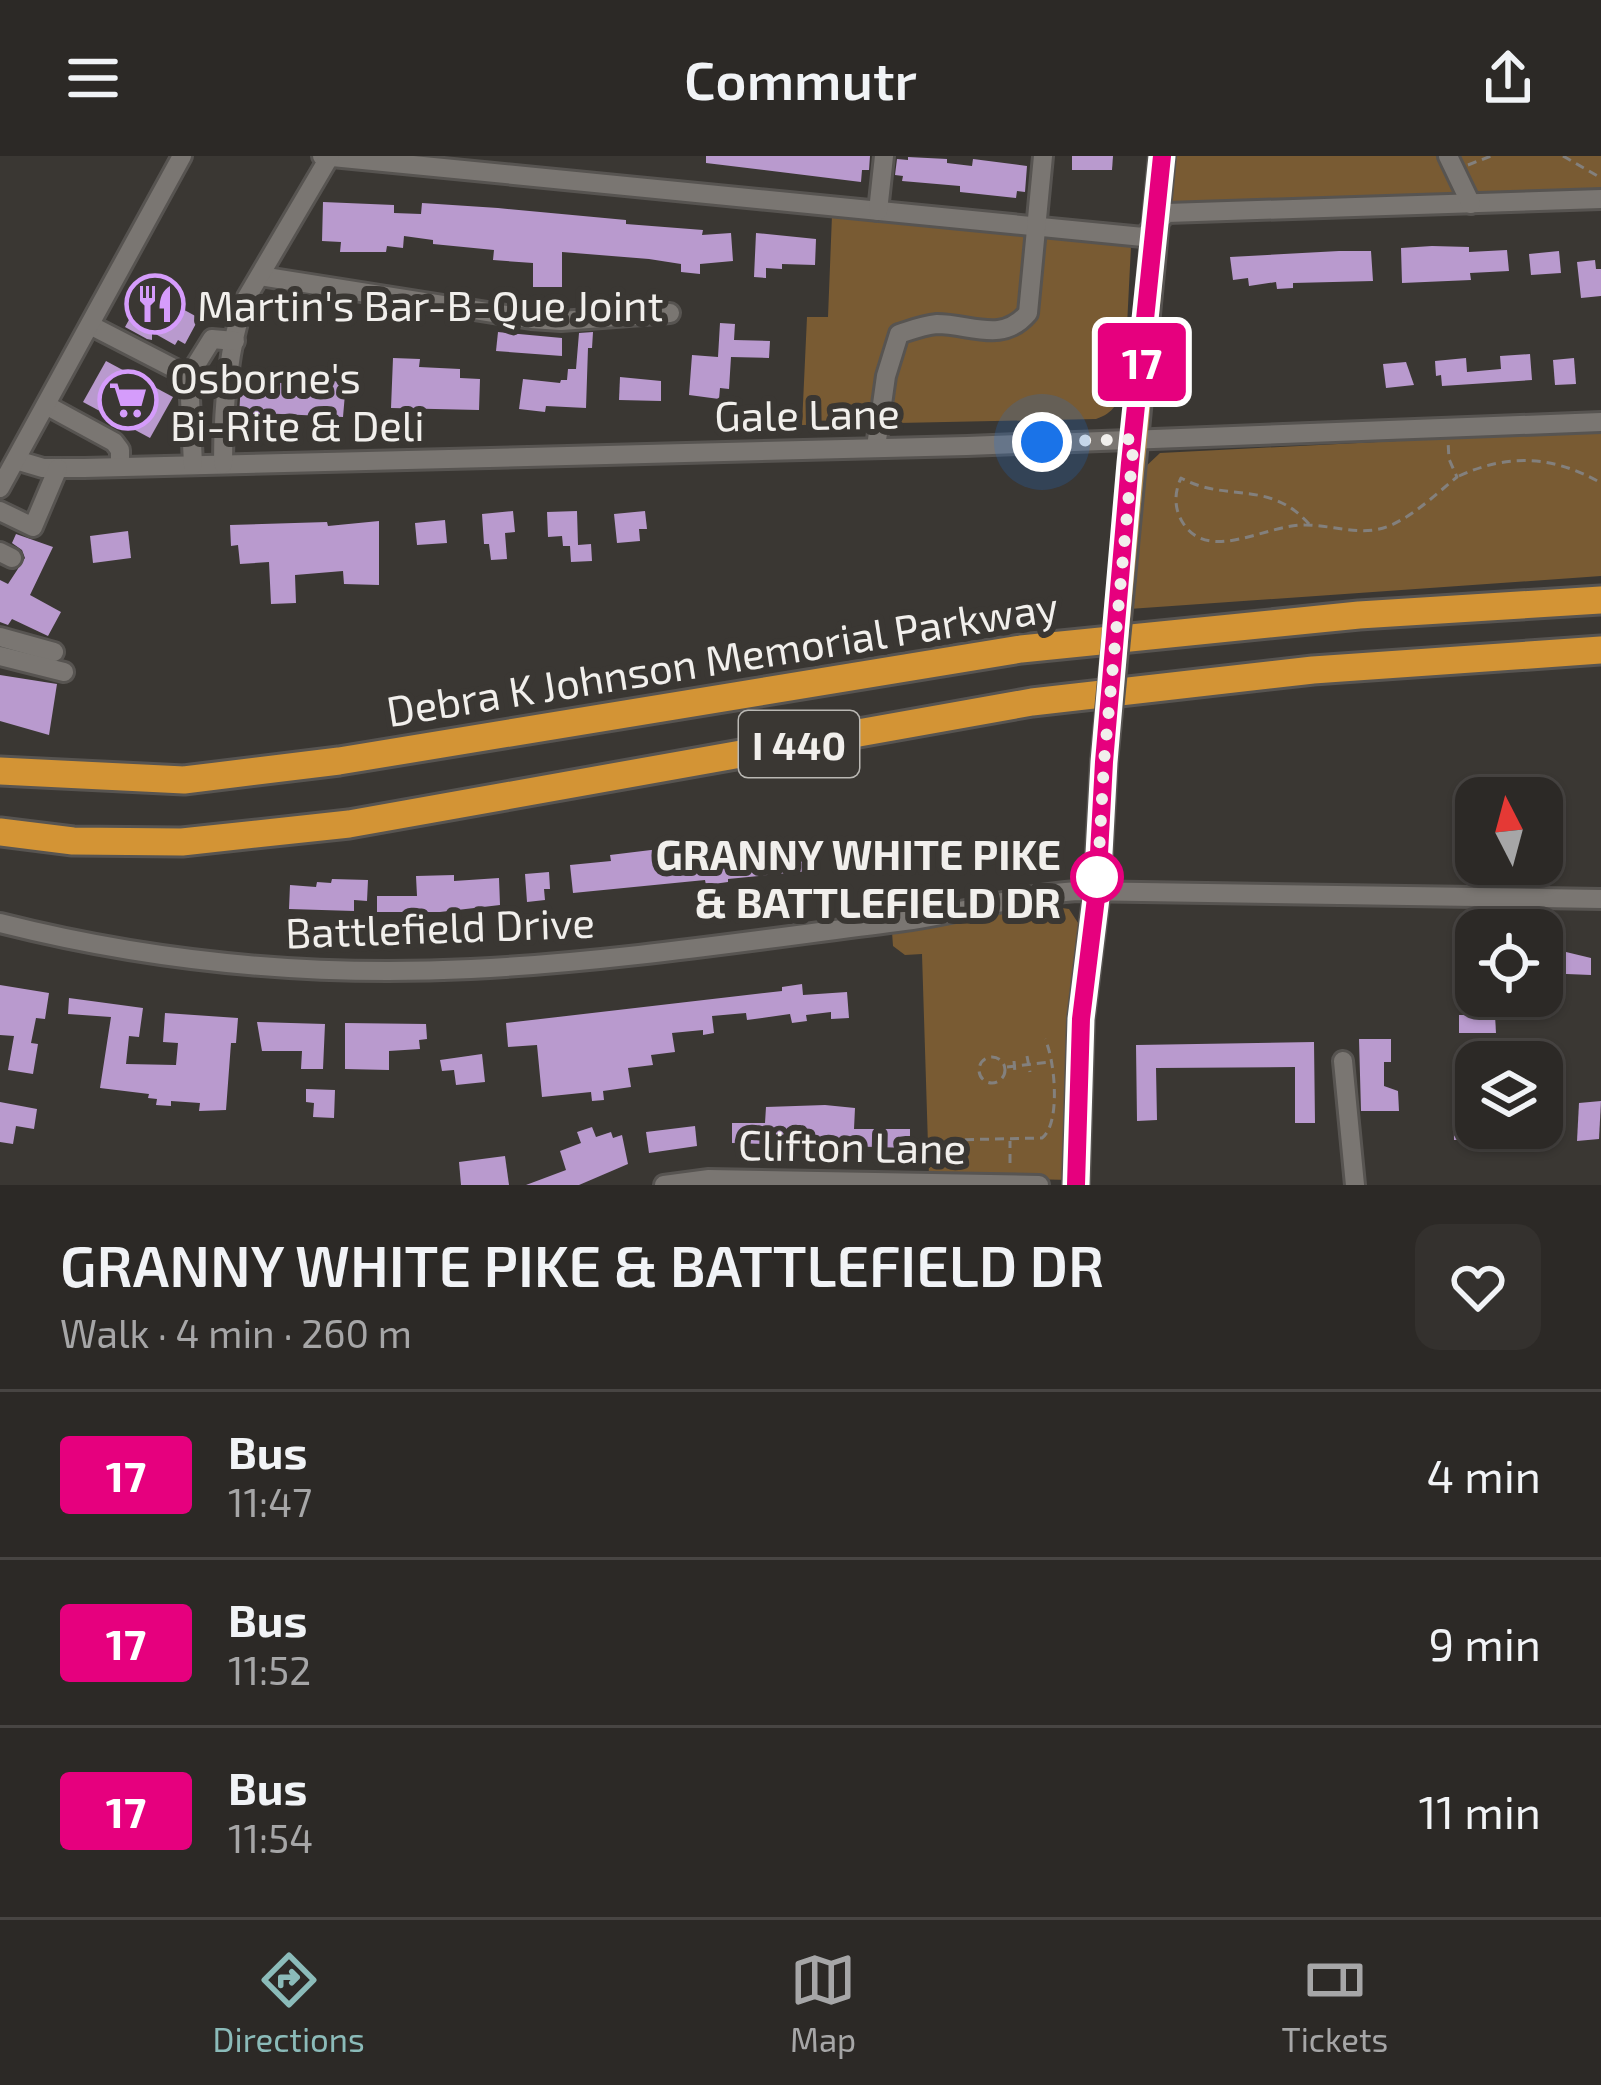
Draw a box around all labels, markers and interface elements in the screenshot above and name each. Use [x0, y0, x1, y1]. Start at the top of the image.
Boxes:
icon: menu [60, 45, 126, 111]
icon: share [1475, 45, 1541, 111]
text: Commutr [684, 46, 917, 111]
restaurant icon: Martin's Bar-B-Que Joint [124, 273, 186, 335]
place label: Martin's Bar-B-Que Joint [197, 279, 663, 330]
line badge: 17 [1088, 323, 1196, 401]
text: 17 [1122, 337, 1162, 387]
place label: Osborne's Bi-Rite & Deli [170, 351, 425, 449]
supermarket icon: Osborne's Bi-Rite & Deli [97, 369, 159, 431]
street label: Gale Lane [714, 386, 900, 440]
your location [1012, 412, 1072, 472]
street label: Debra K Johnson Memorial Parkway [383, 579, 1061, 735]
road number: I 440 [739, 711, 859, 777]
north arrow [1455, 777, 1563, 885]
map controls [1455, 777, 1563, 1149]
place label: GRANNY WHITE PIKE & BATTLEFIELD DR [656, 828, 1061, 926]
marker: GRANNY WHITE PIKE & BATTLEFIELD DR [1072, 852, 1122, 902]
street label: Battlefield Drive [284, 896, 596, 956]
button: locate [1455, 909, 1563, 1017]
button: layers [1455, 1041, 1563, 1149]
street label: Clifton Lane [738, 1118, 966, 1172]
button: heart [1415, 1224, 1541, 1350]
text: GRANNY WHITE PIKE & BATTLEFIELD DR [60, 1230, 1104, 1298]
text: Walk · 4 min · 260 m [60, 1309, 412, 1356]
text: Bus [228, 1424, 307, 1478]
text: 4 min [1427, 1448, 1541, 1502]
text: 17 [106, 1450, 146, 1500]
text: 11:47 [228, 1478, 312, 1525]
text: Bus [228, 1592, 307, 1646]
text: 9 min [1428, 1616, 1541, 1670]
text: 17 [106, 1618, 146, 1668]
text: 11:52 [228, 1646, 311, 1693]
text: Bus [228, 1760, 307, 1814]
text: 11 min [1418, 1784, 1541, 1838]
text: 17 [106, 1786, 146, 1836]
text: 11:54 [228, 1814, 313, 1861]
tab: Directions [213, 1947, 365, 2059]
tab: Map [790, 1947, 856, 2059]
tab: Tickets [1281, 1947, 1388, 2059]

